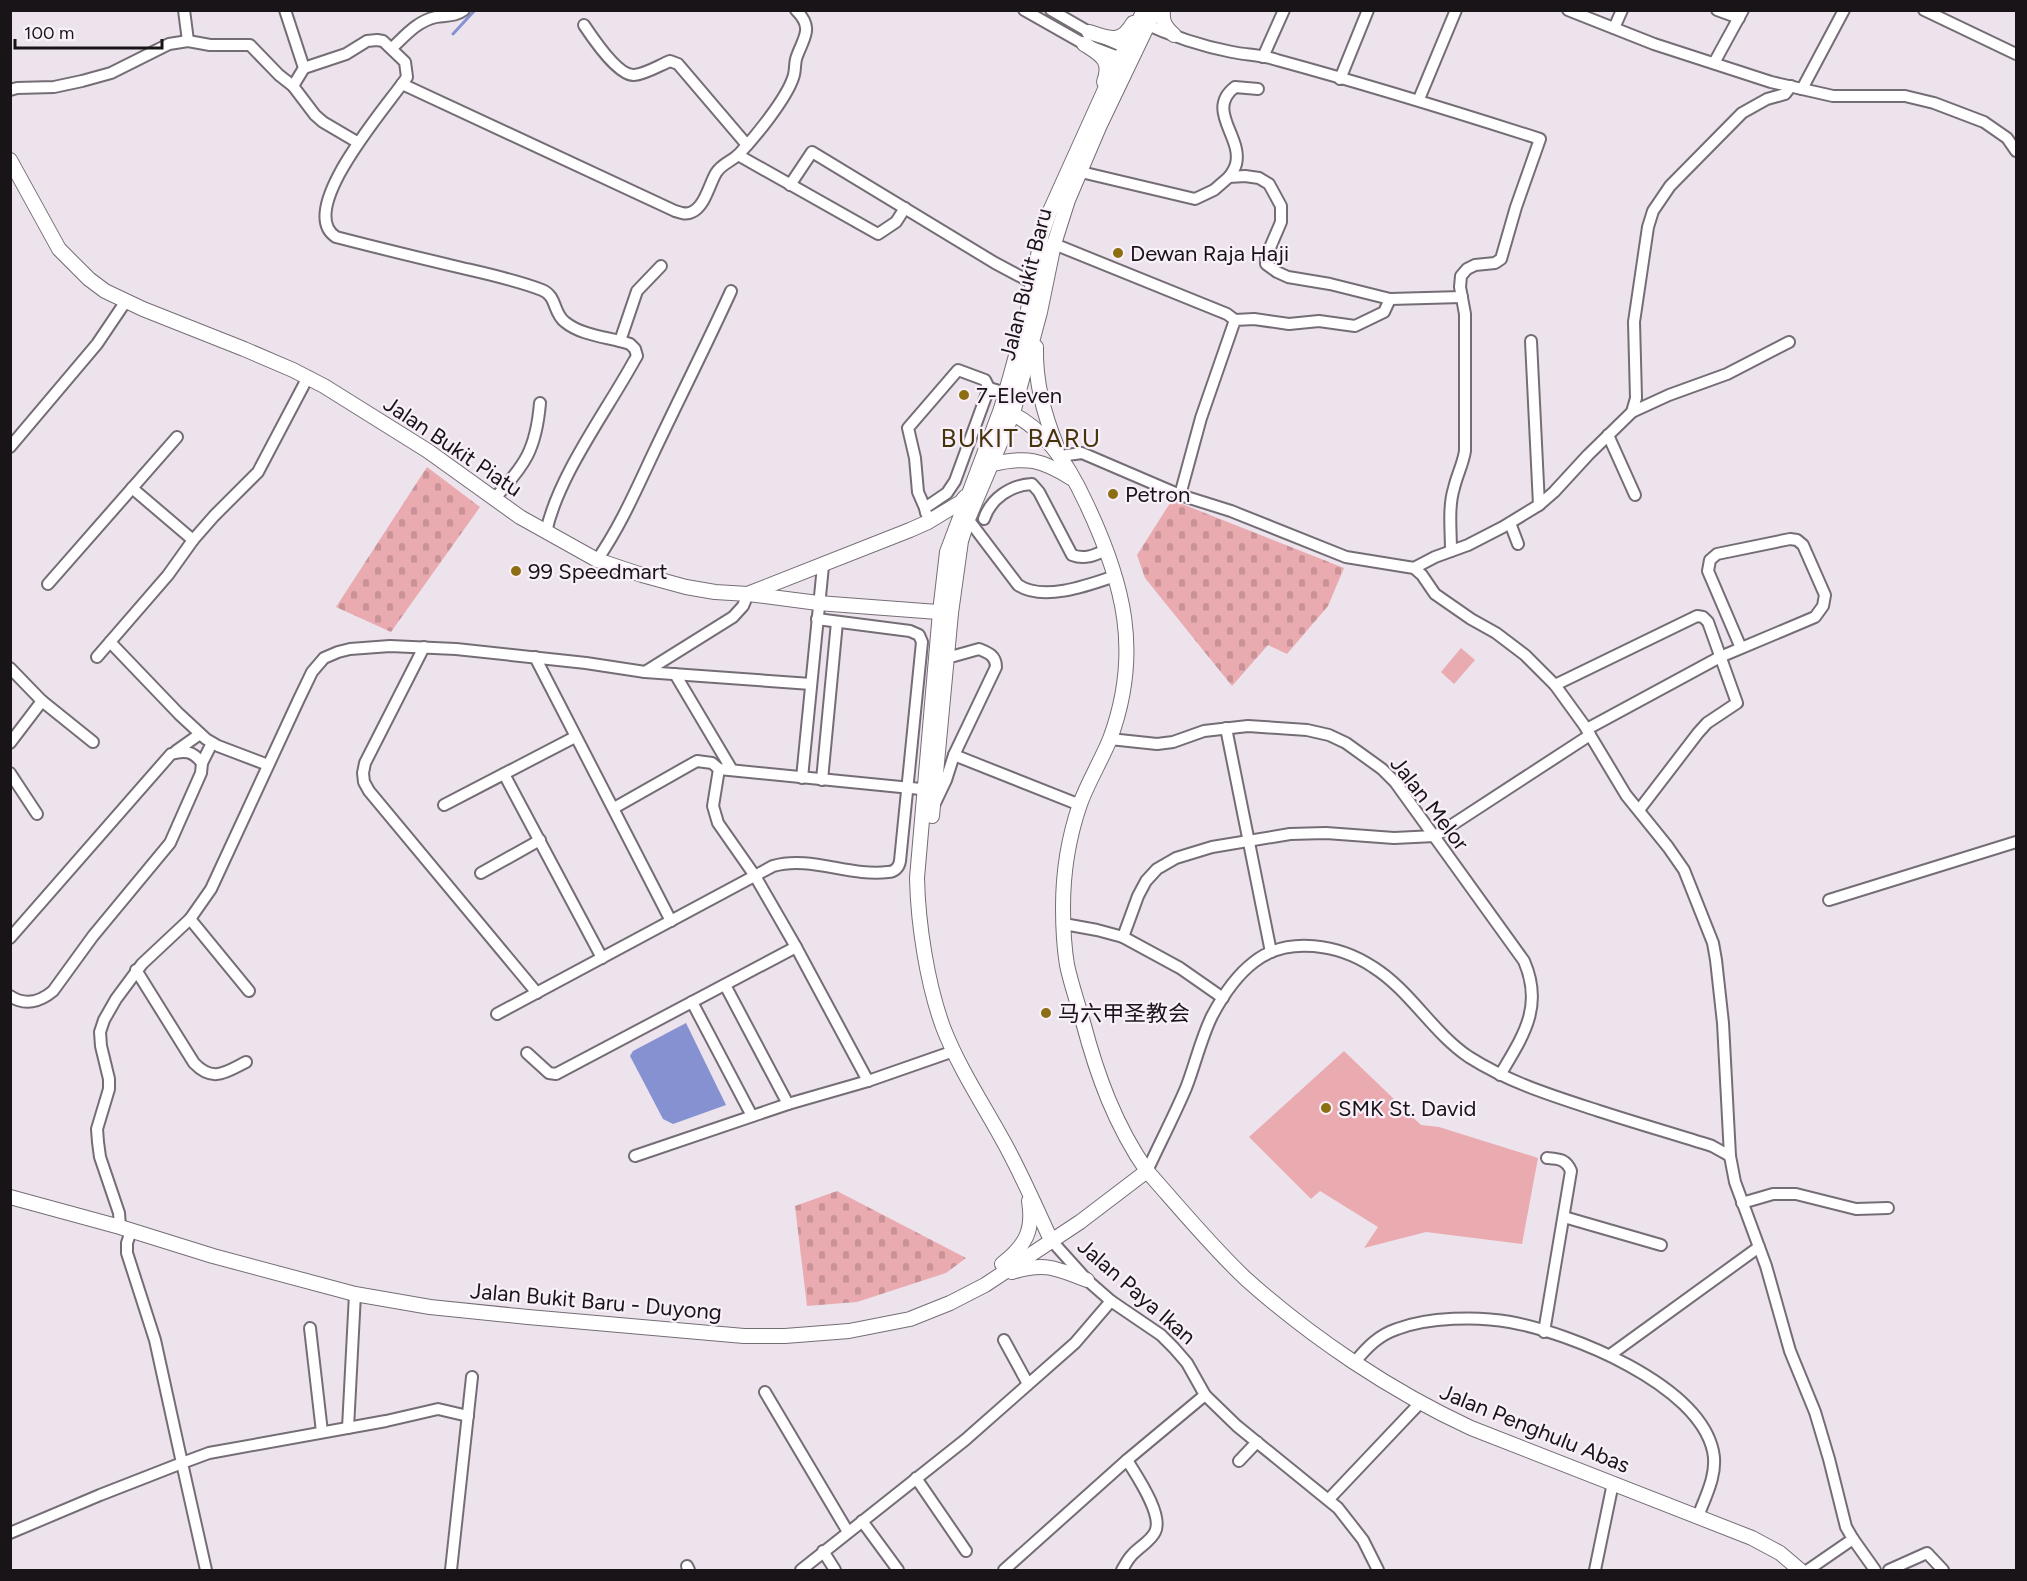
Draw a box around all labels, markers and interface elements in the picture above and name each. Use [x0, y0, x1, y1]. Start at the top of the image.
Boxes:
scale bar [15, 12, 162, 50]
text: 100 m [24, 22, 74, 44]
street label: Jalan Bukit Baru [994, 205, 1057, 363]
place label: Dewan Raja Haji [1130, 240, 1289, 267]
marker: Dewan Raja Haji [1111, 246, 1125, 260]
place label: 7-Eleven [976, 382, 1062, 409]
marker: 7-Eleven [957, 388, 971, 402]
street label: Jalan Bukit Piatu [378, 390, 527, 503]
district label: BUKIT BARU [940, 422, 1102, 454]
place label: Petron [1125, 481, 1190, 508]
marker: Petron [1106, 487, 1120, 501]
place label: 99 Speedmart [528, 558, 667, 585]
marker: 99 Speedmart [509, 564, 523, 578]
street label: Jalan Melor [1384, 751, 1475, 856]
place label: 马六甲圣教会 [1058, 1000, 1190, 1027]
marker: 马六甲圣教会 [1039, 1006, 1053, 1020]
place label: SMK St. David [1338, 1095, 1476, 1122]
marker: SMK St. David [1319, 1101, 1333, 1115]
street label: Jalan Paya Ikan [1072, 1233, 1201, 1350]
street label: Jalan Bukit Baru - Duyong [469, 1277, 723, 1326]
street label: Jalan Penghulu Abas [1436, 1378, 1634, 1479]

